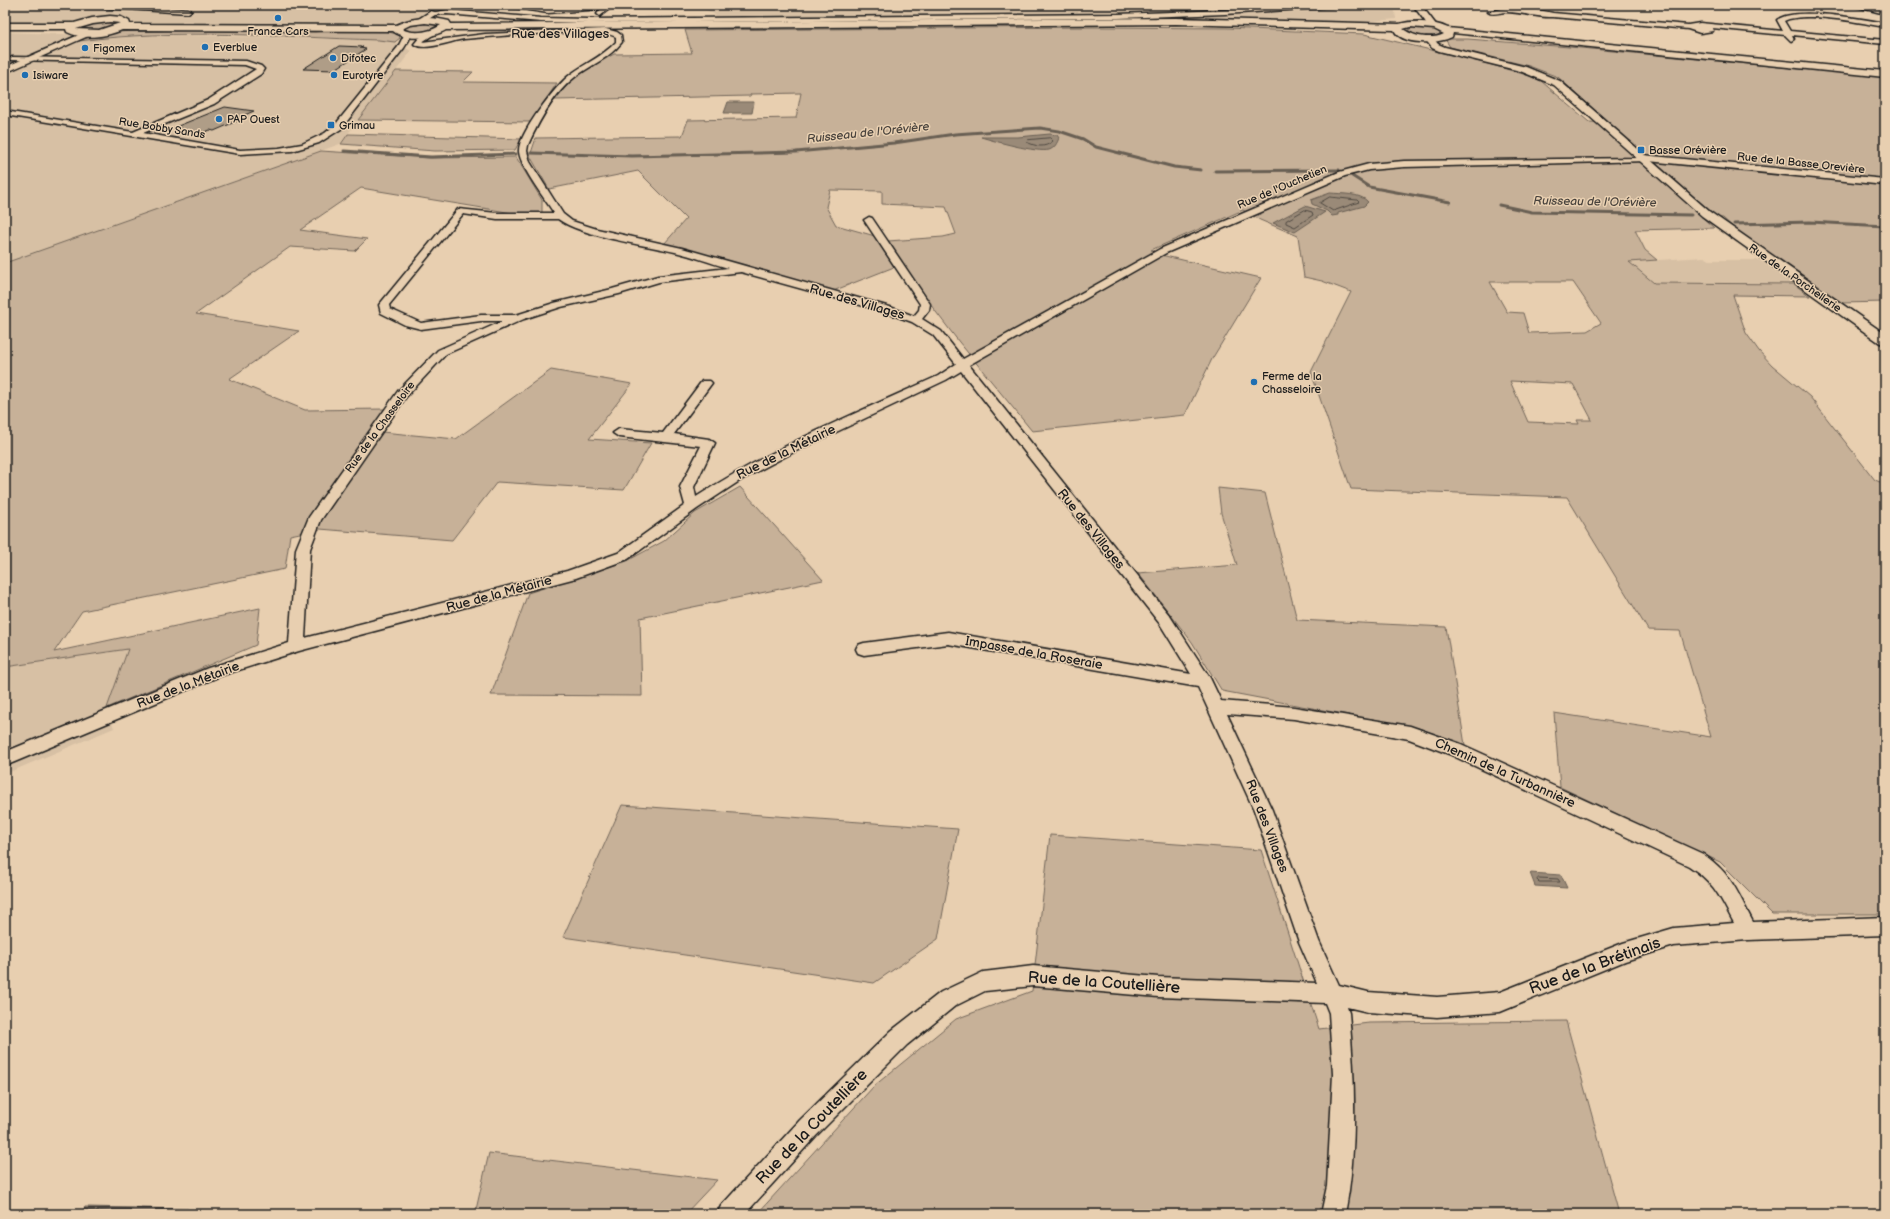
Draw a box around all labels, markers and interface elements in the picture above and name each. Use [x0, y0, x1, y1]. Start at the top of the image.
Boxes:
marker: France Cars [273, 13, 283, 23]
place label: France Cars [247, 25, 309, 38]
street label: Rue des Villages [511, 26, 610, 42]
place label: Everblue [213, 41, 258, 54]
place label: Figomex [93, 42, 135, 55]
marker: Everblue [200, 42, 210, 52]
marker: Figomex [80, 43, 90, 53]
place label: Difotec [341, 52, 376, 65]
marker: Difotec [328, 53, 338, 63]
place label: Isiware [33, 69, 69, 82]
place label: Eurotyre [342, 69, 384, 82]
marker: Isiware [20, 70, 30, 80]
marker: Eurotyre [329, 70, 339, 80]
place label: PAP Ouest [227, 113, 280, 126]
marker: PAP Ouest [214, 114, 224, 124]
street label: Rue Bobby Sands [118, 115, 207, 141]
place label: Grimau [339, 119, 375, 132]
water label: Ruisseau de l'Orévière [806, 119, 930, 147]
marker: Grimau [326, 120, 336, 130]
place label: Basse Orévière [1649, 144, 1727, 157]
marker: Basse Orévière [1636, 145, 1646, 155]
street label: Rue de la Basse Orevière [1737, 150, 1866, 176]
street label: Rue de l'Ouchetien [1235, 162, 1329, 212]
water label: Ruisseau de l'Orévière [1533, 193, 1657, 211]
street label: Rue de la Porchellerie [1746, 241, 1844, 315]
street label: Rue des Villages [808, 281, 907, 323]
place label: Ferme de la Chasseloire [1262, 370, 1322, 396]
marker: Ferme de la Chasseloire [1249, 377, 1259, 387]
street label: Rue de la Chasseloire [342, 378, 418, 475]
street label: Rue de la Métairie [734, 421, 839, 483]
street label: Rue des Villages [1054, 486, 1128, 573]
street label: Rue de la Métairie [445, 572, 554, 616]
street label: Impasse de la Roseraie [964, 633, 1104, 673]
street label: Rue de la Métairie [134, 658, 242, 712]
street label: Chemin de la Turbannière [1432, 735, 1578, 811]
street label: Rue des Villages [1242, 777, 1292, 875]
street label: Rue de la Brétinais [1527, 933, 1663, 999]
street label: Rue de la Coutellière [1027, 968, 1181, 998]
street label: Rue de la Coutellière [752, 1065, 872, 1188]

